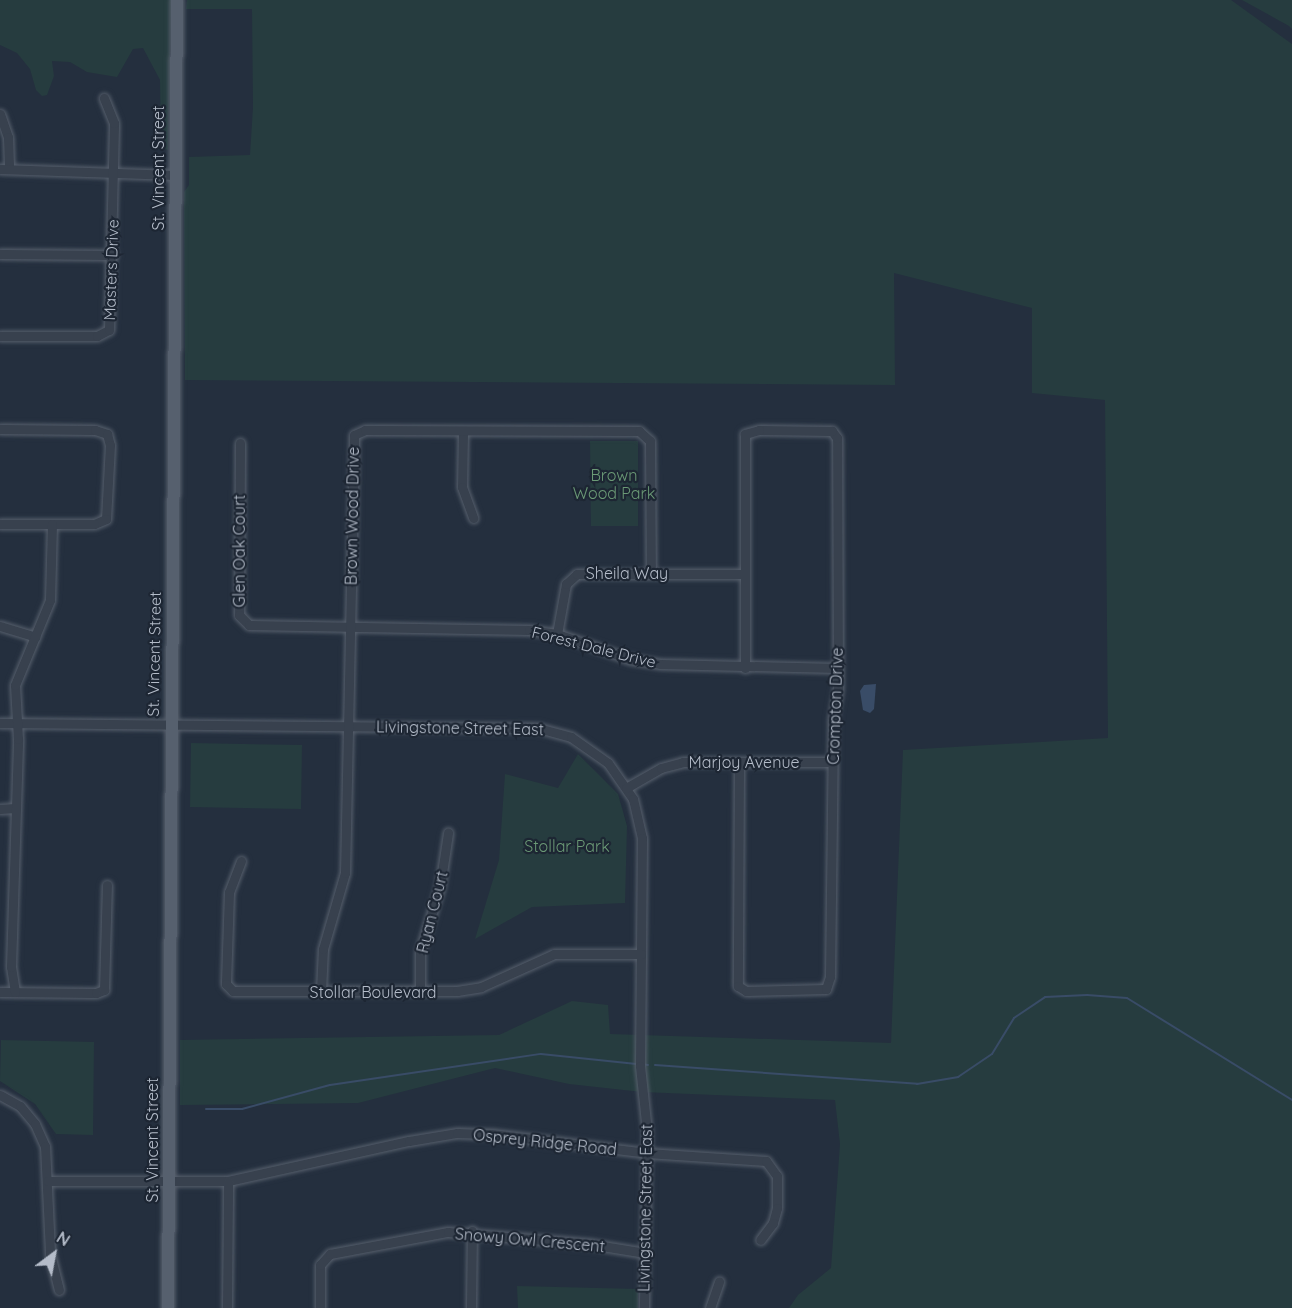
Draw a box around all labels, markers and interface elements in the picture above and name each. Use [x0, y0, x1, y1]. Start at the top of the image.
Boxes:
street label: St. Vincent Street [148, 105, 168, 231]
street label: Masters Drive [100, 219, 122, 321]
street label: Brown Wood Drive [341, 447, 363, 585]
park label: Brown Wood Park [573, 465, 655, 503]
street label: Glen Oak Court [229, 495, 249, 607]
street label: Sheila Way [586, 563, 668, 583]
street label: St. Vincent Street [143, 591, 165, 717]
street label: Forest Dale Drive [530, 622, 658, 672]
street label: Crompton Drive [823, 647, 847, 765]
street label: Livingstone Street East [376, 717, 544, 739]
street label: Marjoy Avenue [688, 752, 800, 772]
park label: Stollar Park [524, 836, 610, 856]
street label: Ryan Court [413, 869, 451, 955]
street label: Stollar Boulevard [310, 982, 436, 1002]
street label: St. Vincent Street [142, 1077, 162, 1203]
street label: Livingstone Street East [634, 1124, 656, 1292]
street label: Osprey Ridge Road [472, 1125, 618, 1159]
north arrow [24, 1224, 84, 1284]
street label: Snowy Owl Crescent [454, 1224, 606, 1256]
text: N [53, 1227, 74, 1250]

